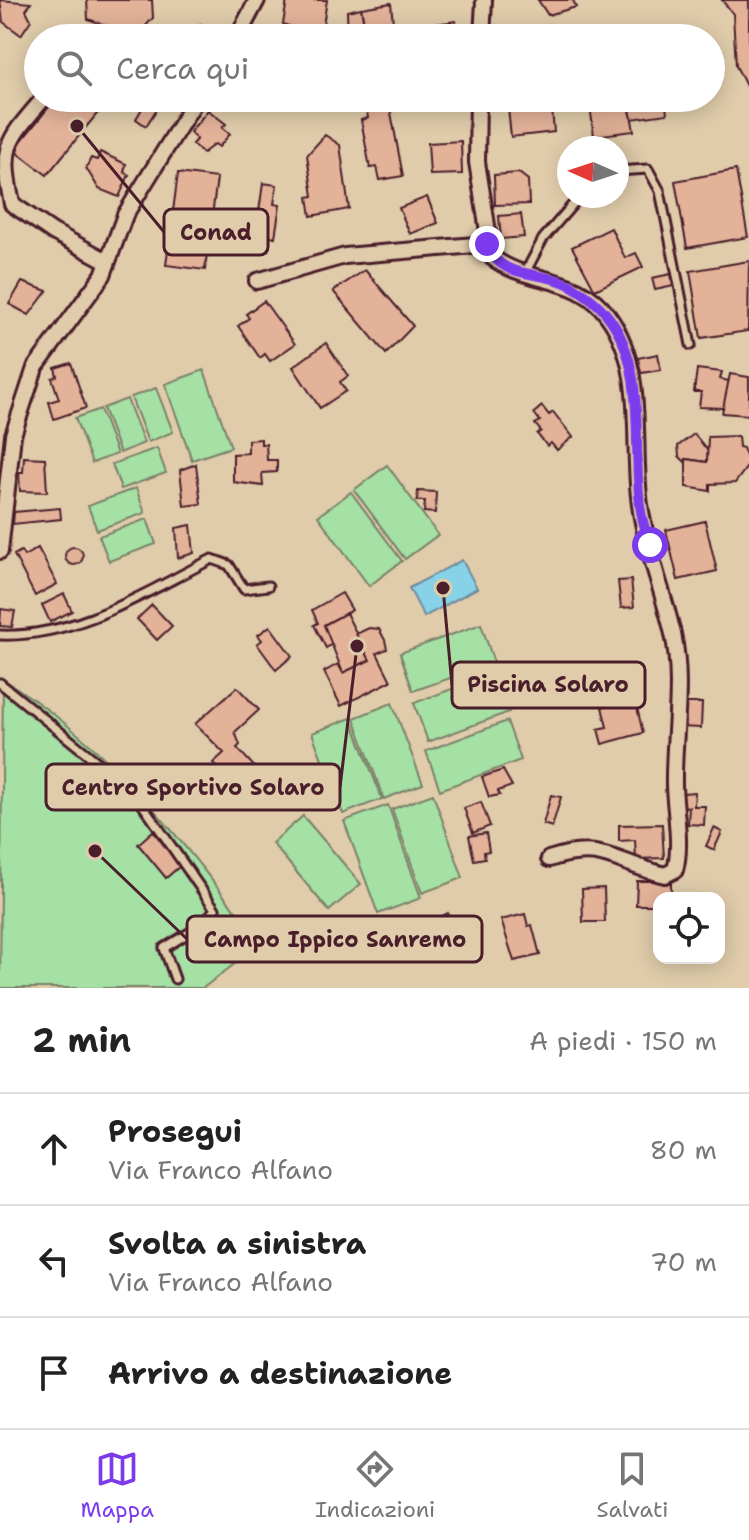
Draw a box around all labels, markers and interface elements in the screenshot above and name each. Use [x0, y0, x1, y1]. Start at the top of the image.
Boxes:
search box [24, 24, 725, 112]
icon: search [52, 46, 96, 90]
text: Cerca qui [116, 48, 249, 89]
north arrow [557, 136, 629, 208]
callout: Conad [164, 209, 268, 255]
text: Conad [180, 218, 252, 247]
route end [469, 226, 505, 262]
route start [632, 527, 668, 563]
callout: Piscina Solaro [452, 662, 645, 708]
text: Piscina Solaro [467, 670, 629, 699]
callout: Centro Sportivo Solaro [46, 764, 340, 810]
text: Centro Sportivo Solaro [62, 773, 324, 802]
map controls [653, 892, 725, 964]
button: locate [653, 892, 725, 964]
callout: Campo Ippico Sanremo [187, 916, 482, 962]
text: Campo Ippico Sanremo [204, 925, 466, 954]
text: 2 min [32, 1017, 131, 1063]
text: A piedi · 150 m [529, 1023, 717, 1058]
text: Prosegui [108, 1111, 242, 1152]
icon: ahead [32, 1127, 76, 1171]
text: 80 m [650, 1132, 717, 1167]
text: Via Franco Alfano [108, 1152, 333, 1187]
text: Svolta a sinistra [108, 1223, 366, 1264]
icon: left [32, 1239, 76, 1283]
text: 70 m [650, 1244, 717, 1279]
text: Via Franco Alfano [108, 1264, 333, 1299]
icon: arrive [32, 1351, 76, 1395]
text: Arrivo a destinazione [108, 1353, 452, 1394]
tab: Mappa [81, 1447, 154, 1524]
tab: Indicazioni [315, 1447, 435, 1524]
tab: Salvati [596, 1447, 668, 1524]

